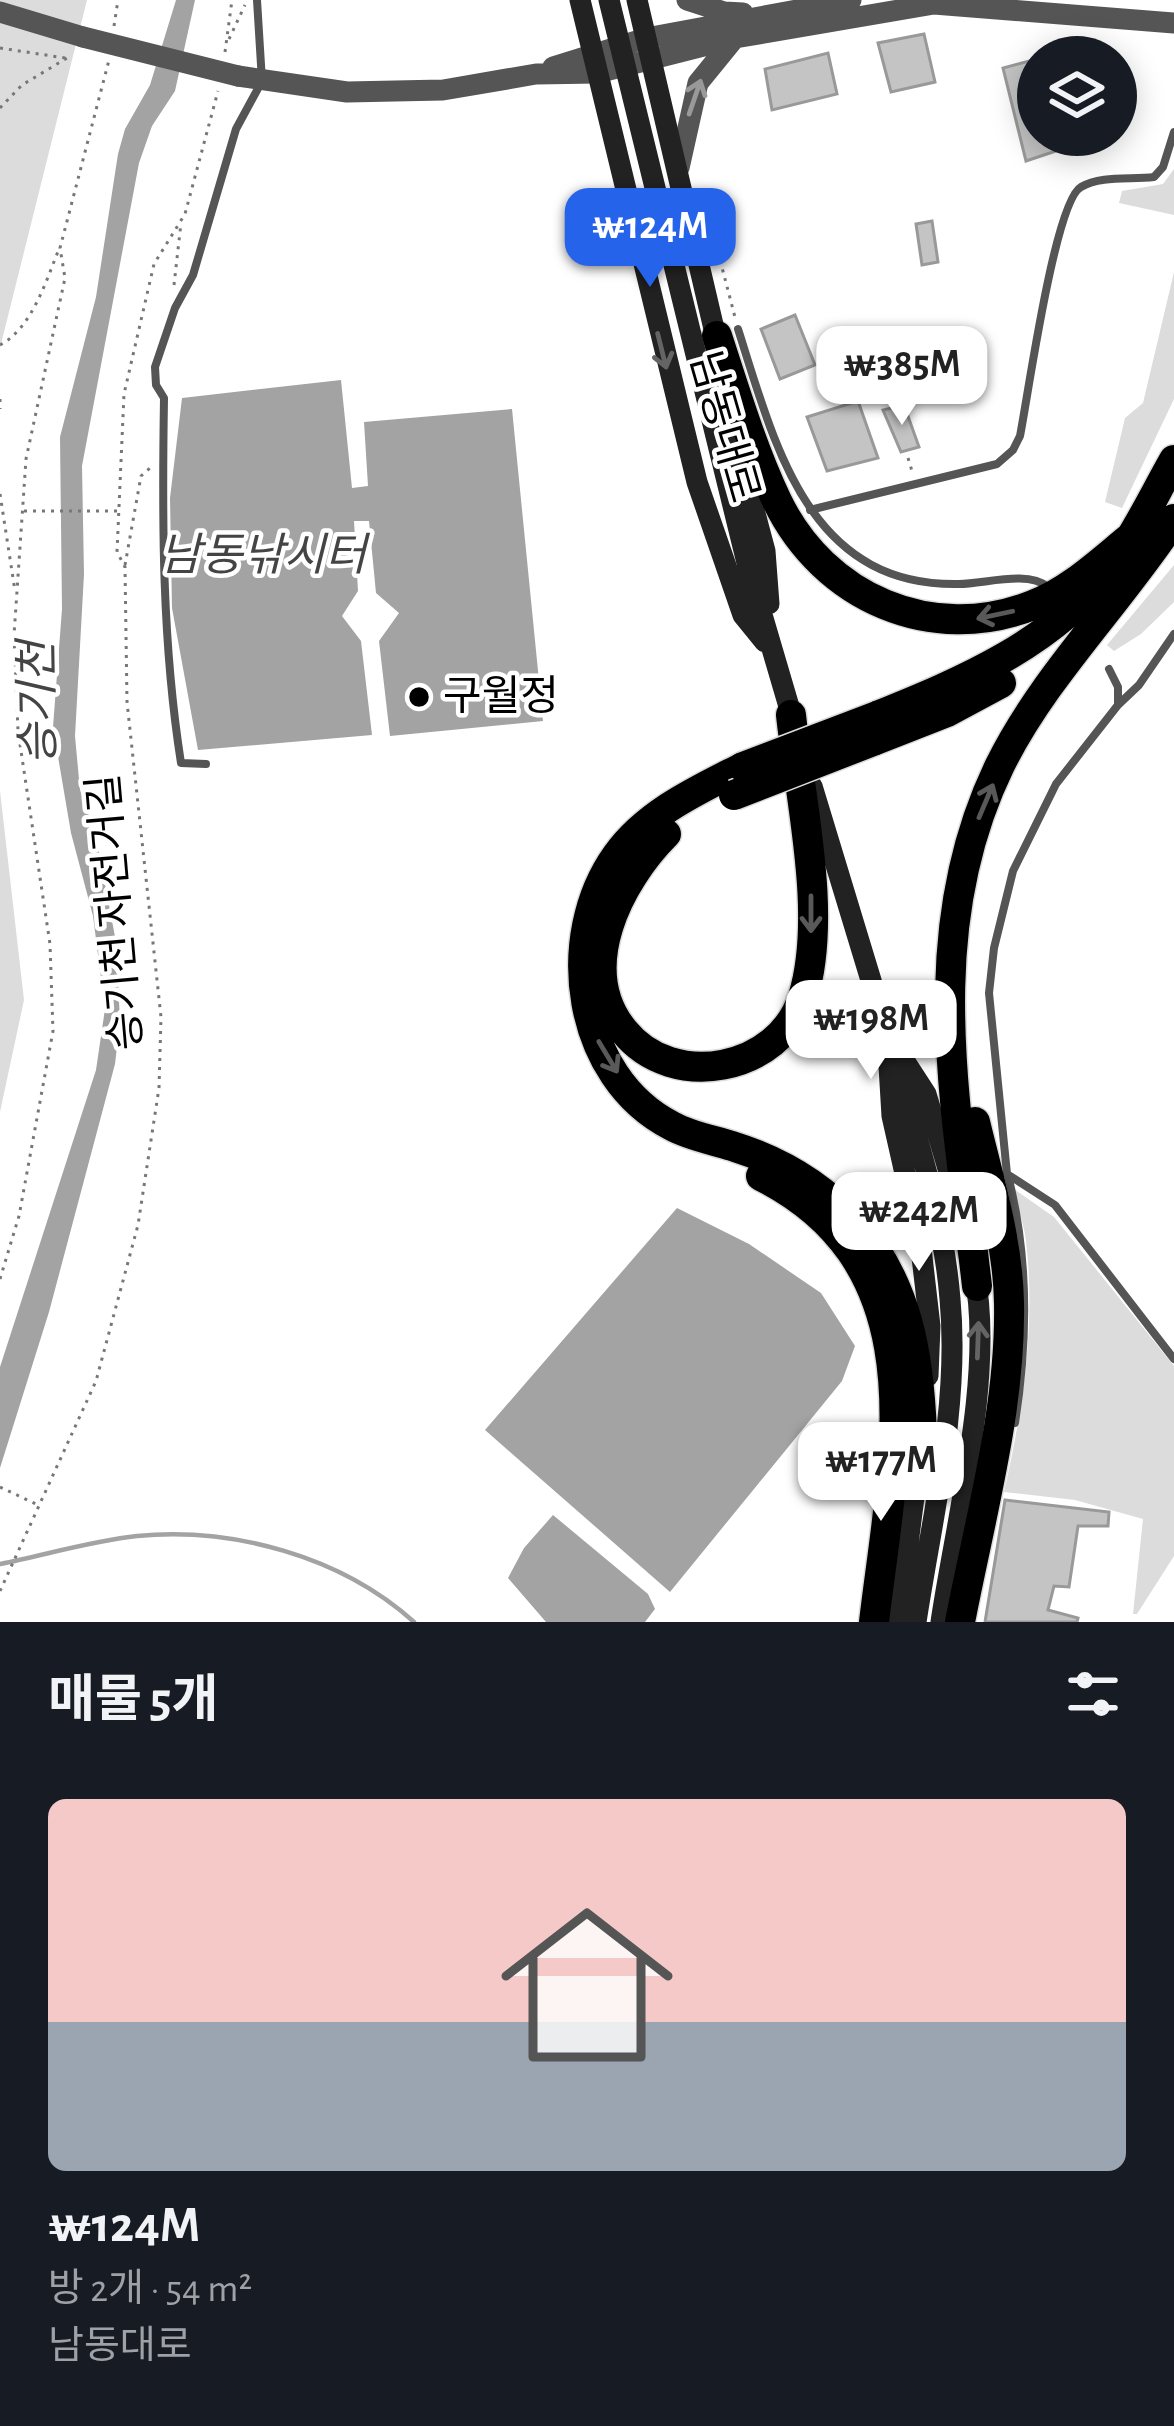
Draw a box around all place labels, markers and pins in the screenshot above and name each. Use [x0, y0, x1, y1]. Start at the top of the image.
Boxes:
pin: ₩124M [566, 188, 734, 290]
pin: ₩385M [818, 326, 986, 428]
place label: 구월정 [443, 675, 559, 718]
marker: 구월정 [406, 684, 432, 710]
pin: ₩198M [787, 980, 955, 1082]
pin: ₩242M [835, 1172, 1003, 1274]
pin: ₩177M [797, 1422, 965, 1524]

